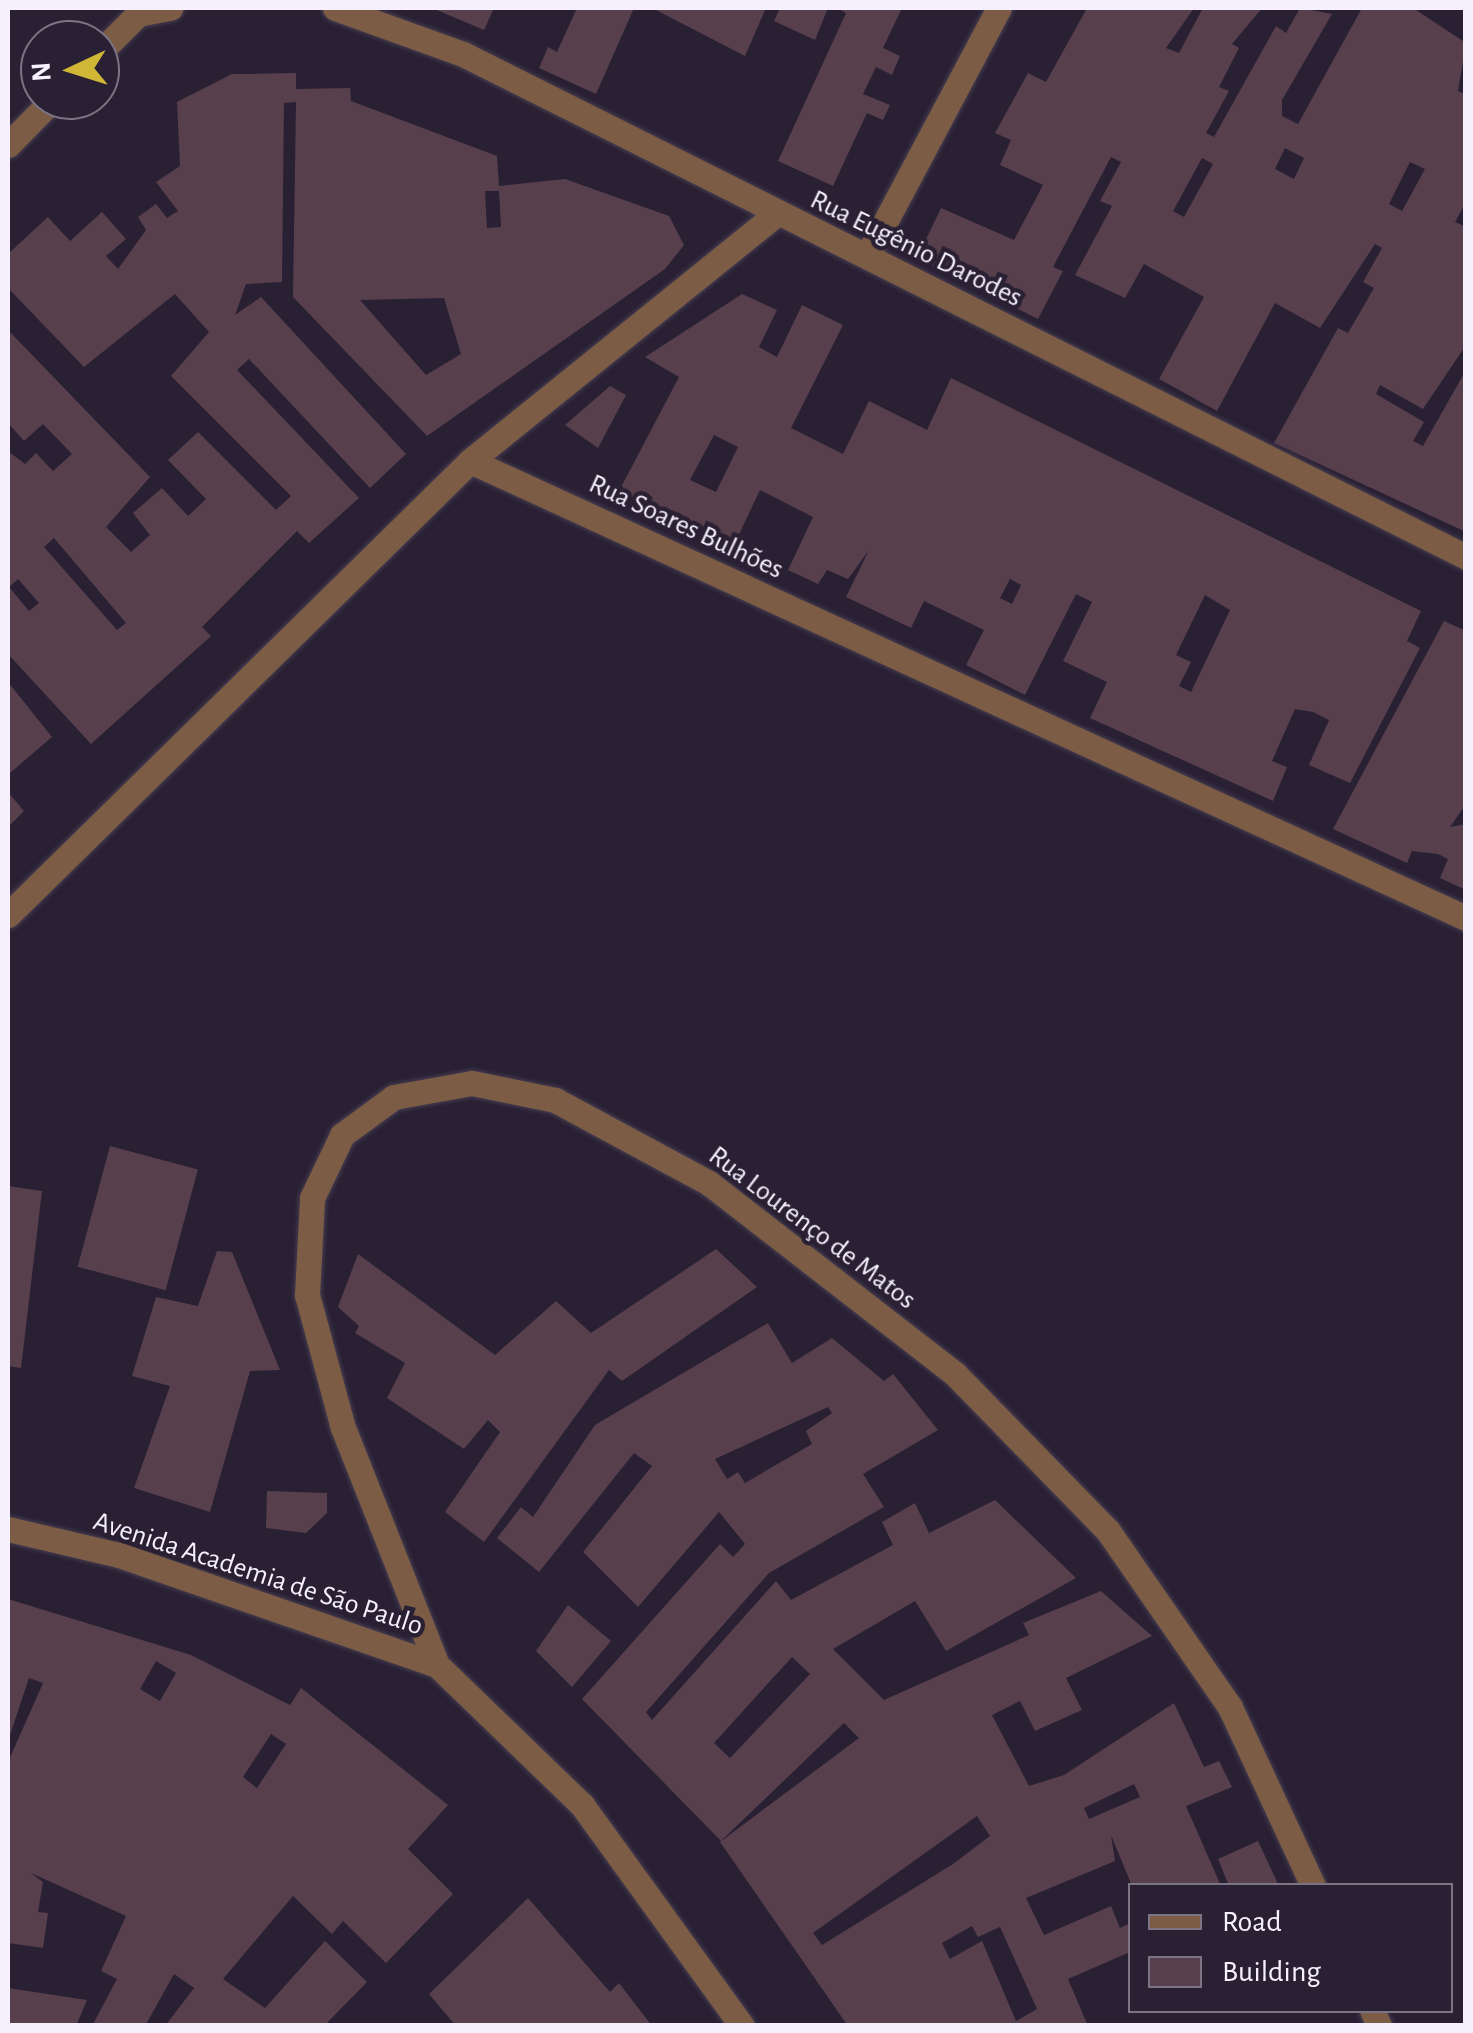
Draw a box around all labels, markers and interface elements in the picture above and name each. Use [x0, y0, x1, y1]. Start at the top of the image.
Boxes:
north arrow [20, 20, 120, 120]
text: N [27, 61, 57, 83]
street label: Rua Eugênio Darodes [805, 183, 1027, 315]
street label: Rua Soares Bulhões [583, 467, 789, 587]
street label: Rua Lourenço de Matos [702, 1139, 922, 1317]
street label: Avenida Academia de São Paulo [89, 1505, 427, 1643]
legend [1128, 1883, 1453, 2013]
text: Road [1222, 1907, 1282, 1937]
text: Building [1222, 1957, 1321, 1987]

